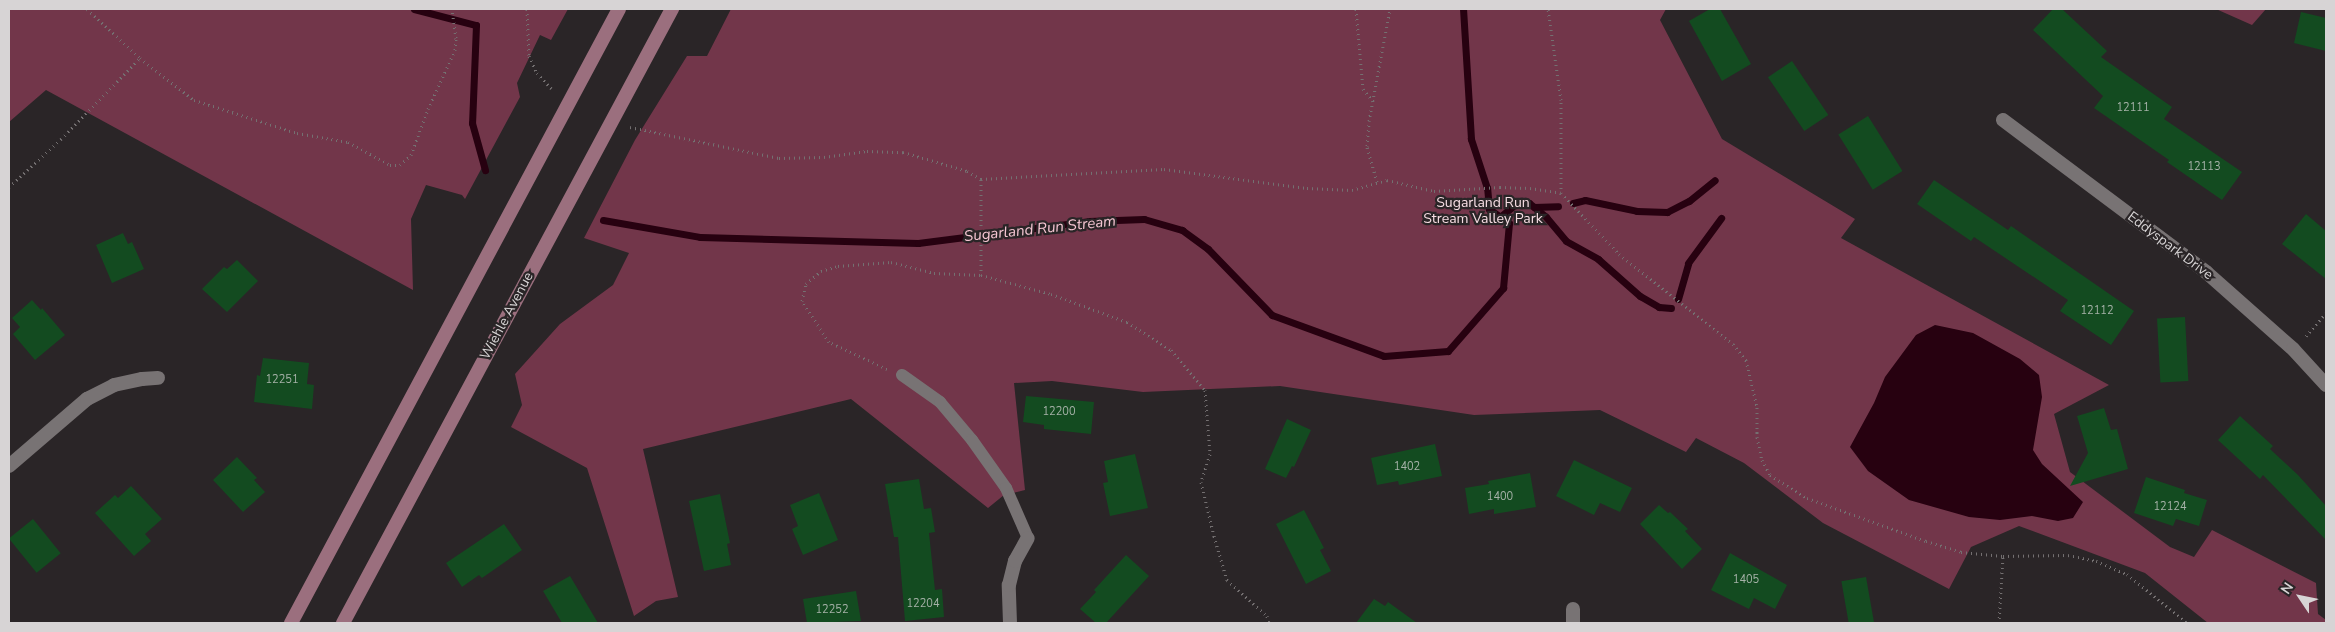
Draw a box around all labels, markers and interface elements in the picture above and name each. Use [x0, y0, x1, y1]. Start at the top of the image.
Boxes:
house number: 12111 [2117, 101, 2149, 115]
house number: 12113 [2188, 160, 2220, 174]
park label: Sugarland Run Stream Valley Park [1423, 195, 1543, 228]
street label: Eddyspark Drive [2124, 208, 2216, 284]
water label: Sugarland Run Stream [963, 212, 1117, 246]
street label: Wiehle Avenue [477, 269, 537, 363]
house number: 12112 [2081, 304, 2113, 318]
house number: 12251 [266, 373, 298, 387]
house number: 12200 [1043, 405, 1075, 419]
house number: 1402 [1394, 460, 1420, 474]
house number: 1400 [1487, 490, 1513, 504]
house number: 12124 [2154, 500, 2186, 514]
north arrow [2275, 572, 2325, 622]
house number: 1405 [1733, 573, 1759, 587]
text: N [2276, 579, 2298, 598]
house number: 12204 [907, 597, 939, 611]
house number: 12252 [816, 603, 848, 617]

